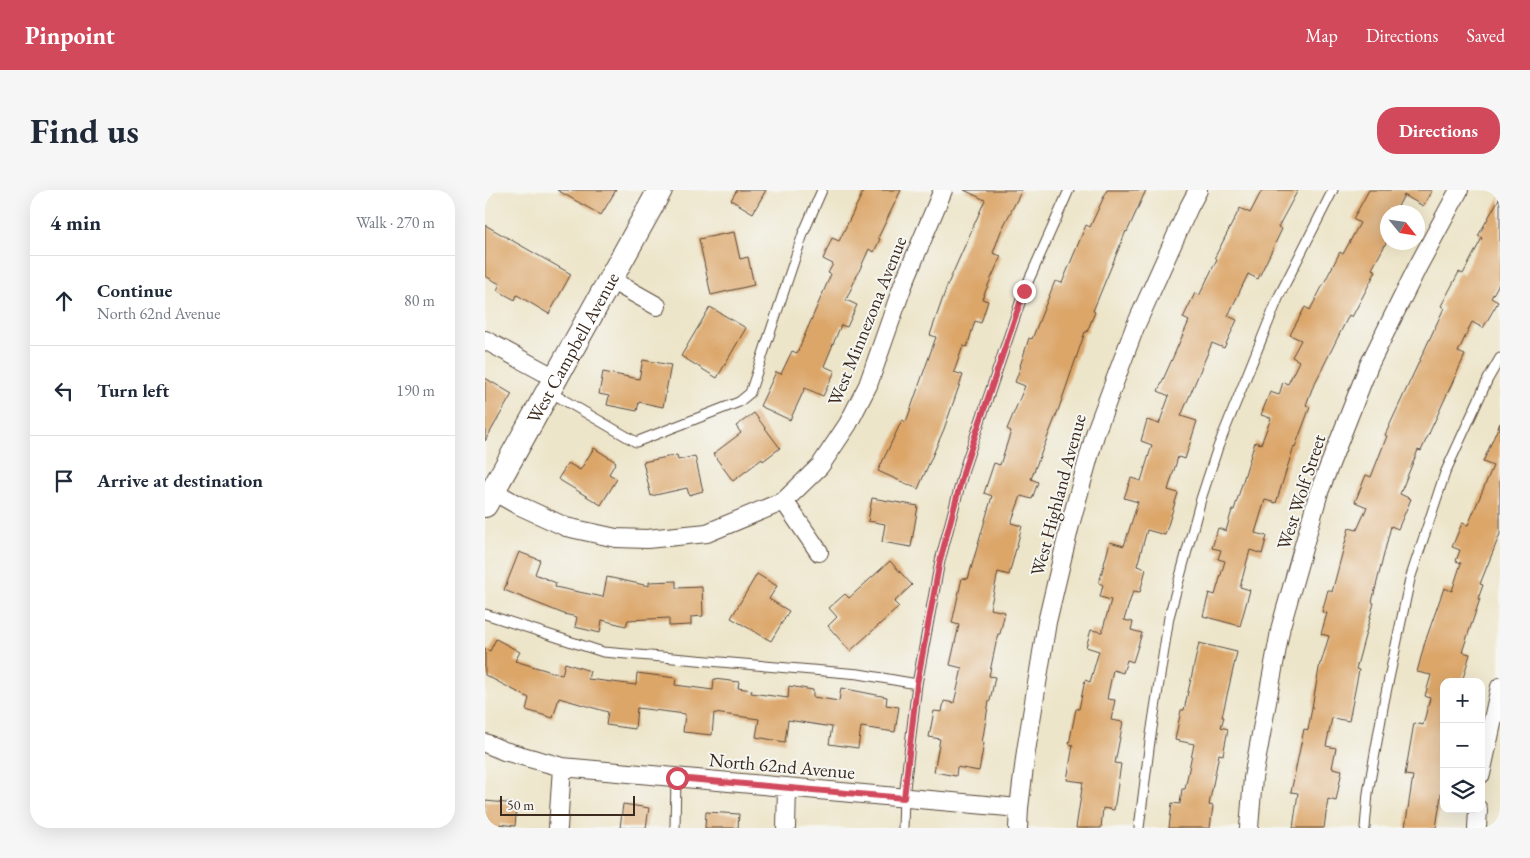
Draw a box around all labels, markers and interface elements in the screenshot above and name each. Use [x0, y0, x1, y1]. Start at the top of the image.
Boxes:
text: Pinpoint [25, 20, 115, 51]
text: Map [1306, 24, 1338, 47]
text: Directions [1366, 24, 1438, 47]
text: Saved [1466, 24, 1505, 47]
button: Directions [1377, 107, 1500, 154]
text: Find us [30, 108, 139, 153]
north arrow [1380, 205, 1425, 250]
text: 4 min [50, 209, 101, 236]
text: Walk · 270 m [356, 212, 435, 233]
street label: West Minnezona Avenue [822, 233, 912, 409]
street label: West Campbell Avenue [520, 268, 624, 428]
text: Continue [97, 278, 172, 303]
route end [1013, 280, 1036, 303]
icon: ahead [50, 287, 78, 315]
text: 80 m [404, 290, 435, 311]
text: North 62nd Avenue [97, 303, 220, 324]
icon: left [50, 377, 78, 405]
text: Turn left [97, 378, 169, 403]
text: 190 m [396, 380, 435, 401]
street label: West Highland Avenue [1024, 411, 1092, 579]
street label: West Wolf Street [1271, 431, 1331, 553]
icon: arrive [50, 467, 78, 495]
text: Arrive at destination [97, 468, 263, 493]
map controls [1440, 678, 1485, 813]
button: + [1440, 678, 1485, 723]
button: − [1440, 723, 1485, 768]
street label: North 62nd Avenue [708, 747, 856, 785]
route start [666, 767, 689, 790]
button: layers [1440, 768, 1485, 813]
scale bar [500, 793, 635, 816]
text: 50 m [507, 796, 534, 814]

